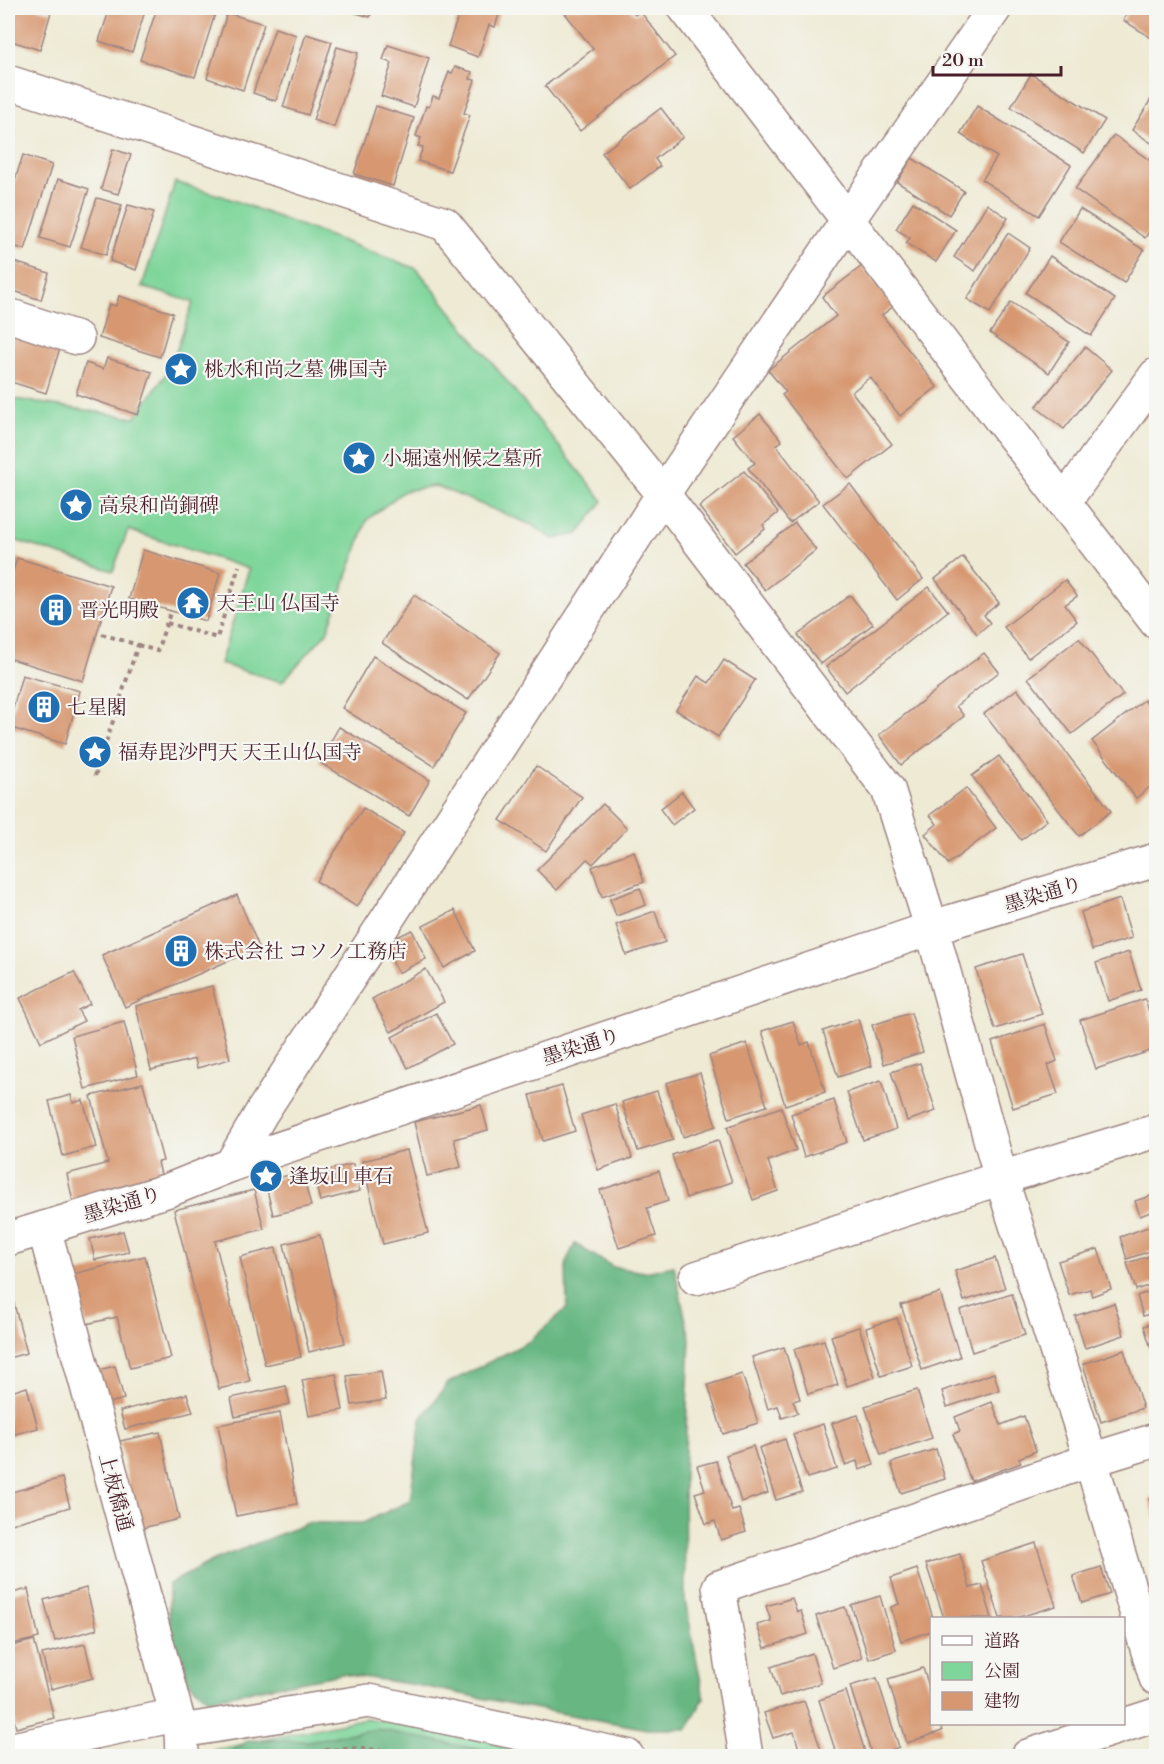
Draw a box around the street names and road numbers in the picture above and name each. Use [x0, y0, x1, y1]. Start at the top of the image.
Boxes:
street label: 墨染通り [1002, 872, 1085, 919]
street label: 墨染通り [540, 1023, 623, 1072]
street label: 墨染通り [81, 1182, 164, 1229]
street label: 上板橋通 [92, 1451, 137, 1534]

